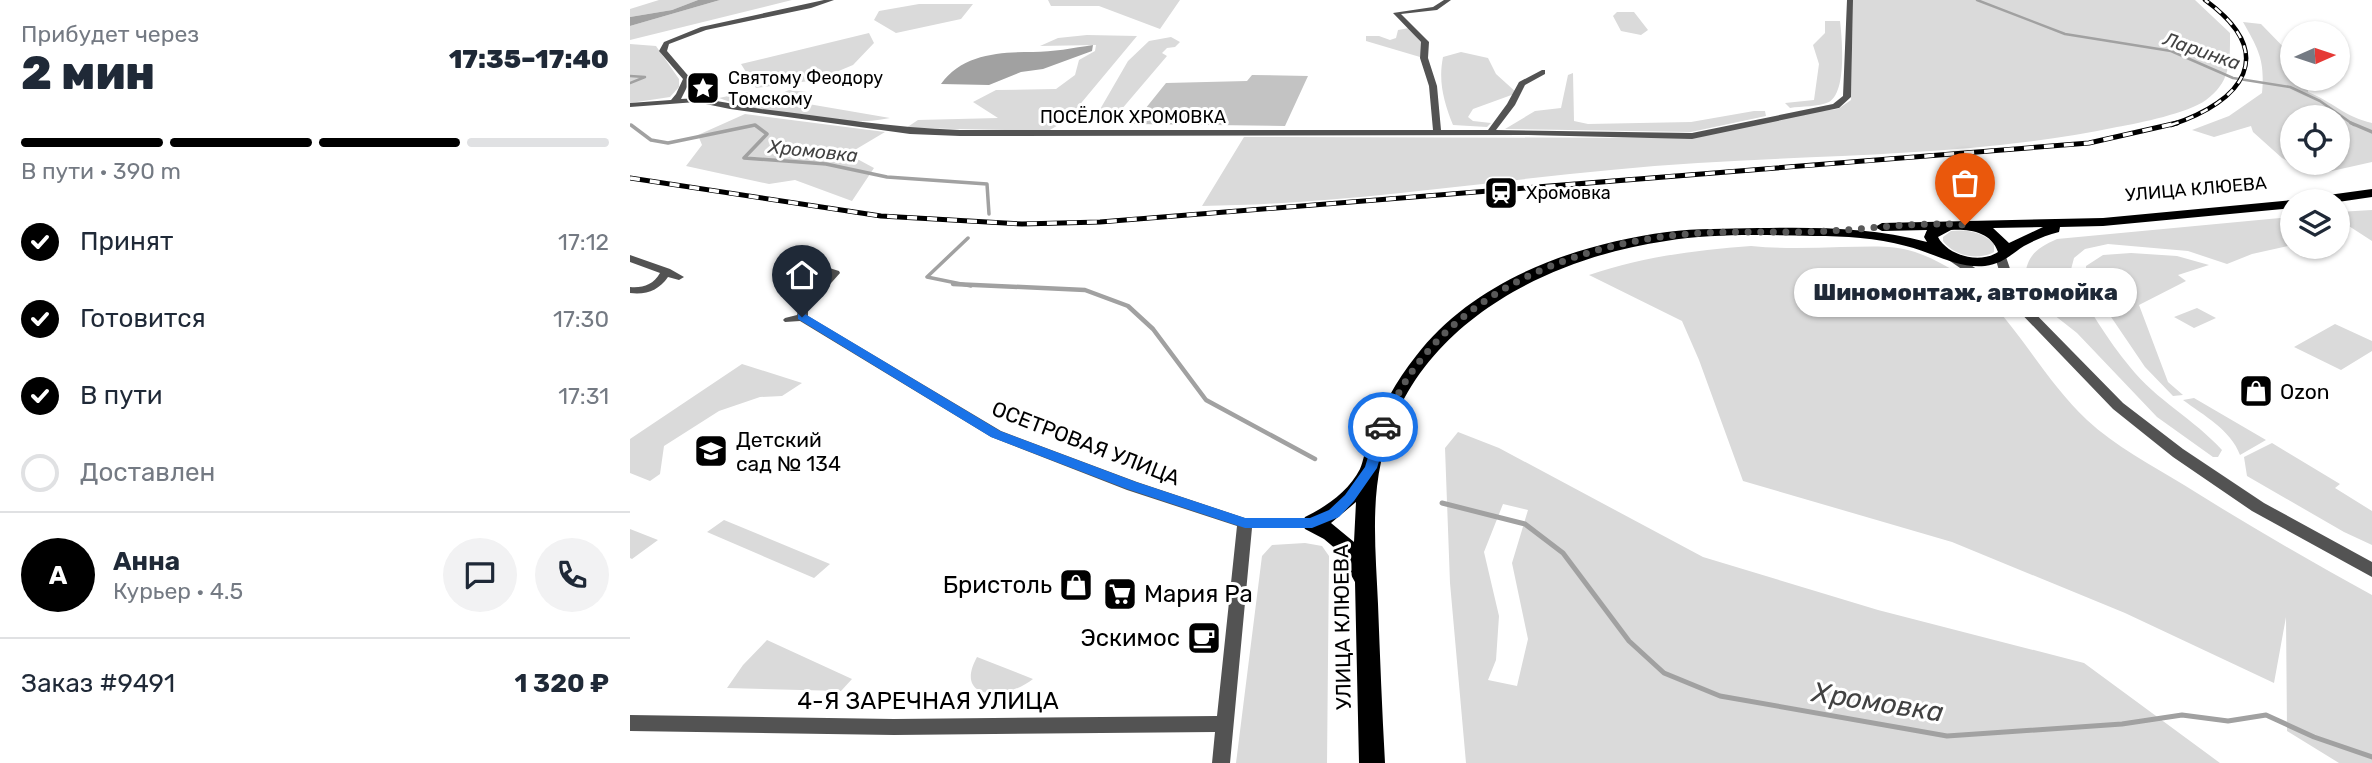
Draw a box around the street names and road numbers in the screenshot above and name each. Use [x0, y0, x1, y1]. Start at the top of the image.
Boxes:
street label: ПОСЁЛОК ХРОМОВКА [1040, 106, 1226, 128]
street label: УЛИЦА КЛЮЕВА [2124, 172, 2268, 206]
street label: ОСЕТРОВАЯ УЛИЦА [988, 396, 1184, 490]
street label: УЛИЦА КЛЮЕВА [1328, 544, 1356, 710]
street label: 4-Я ЗАРЕЧНАЯ УЛИЦА [797, 687, 1059, 715]

